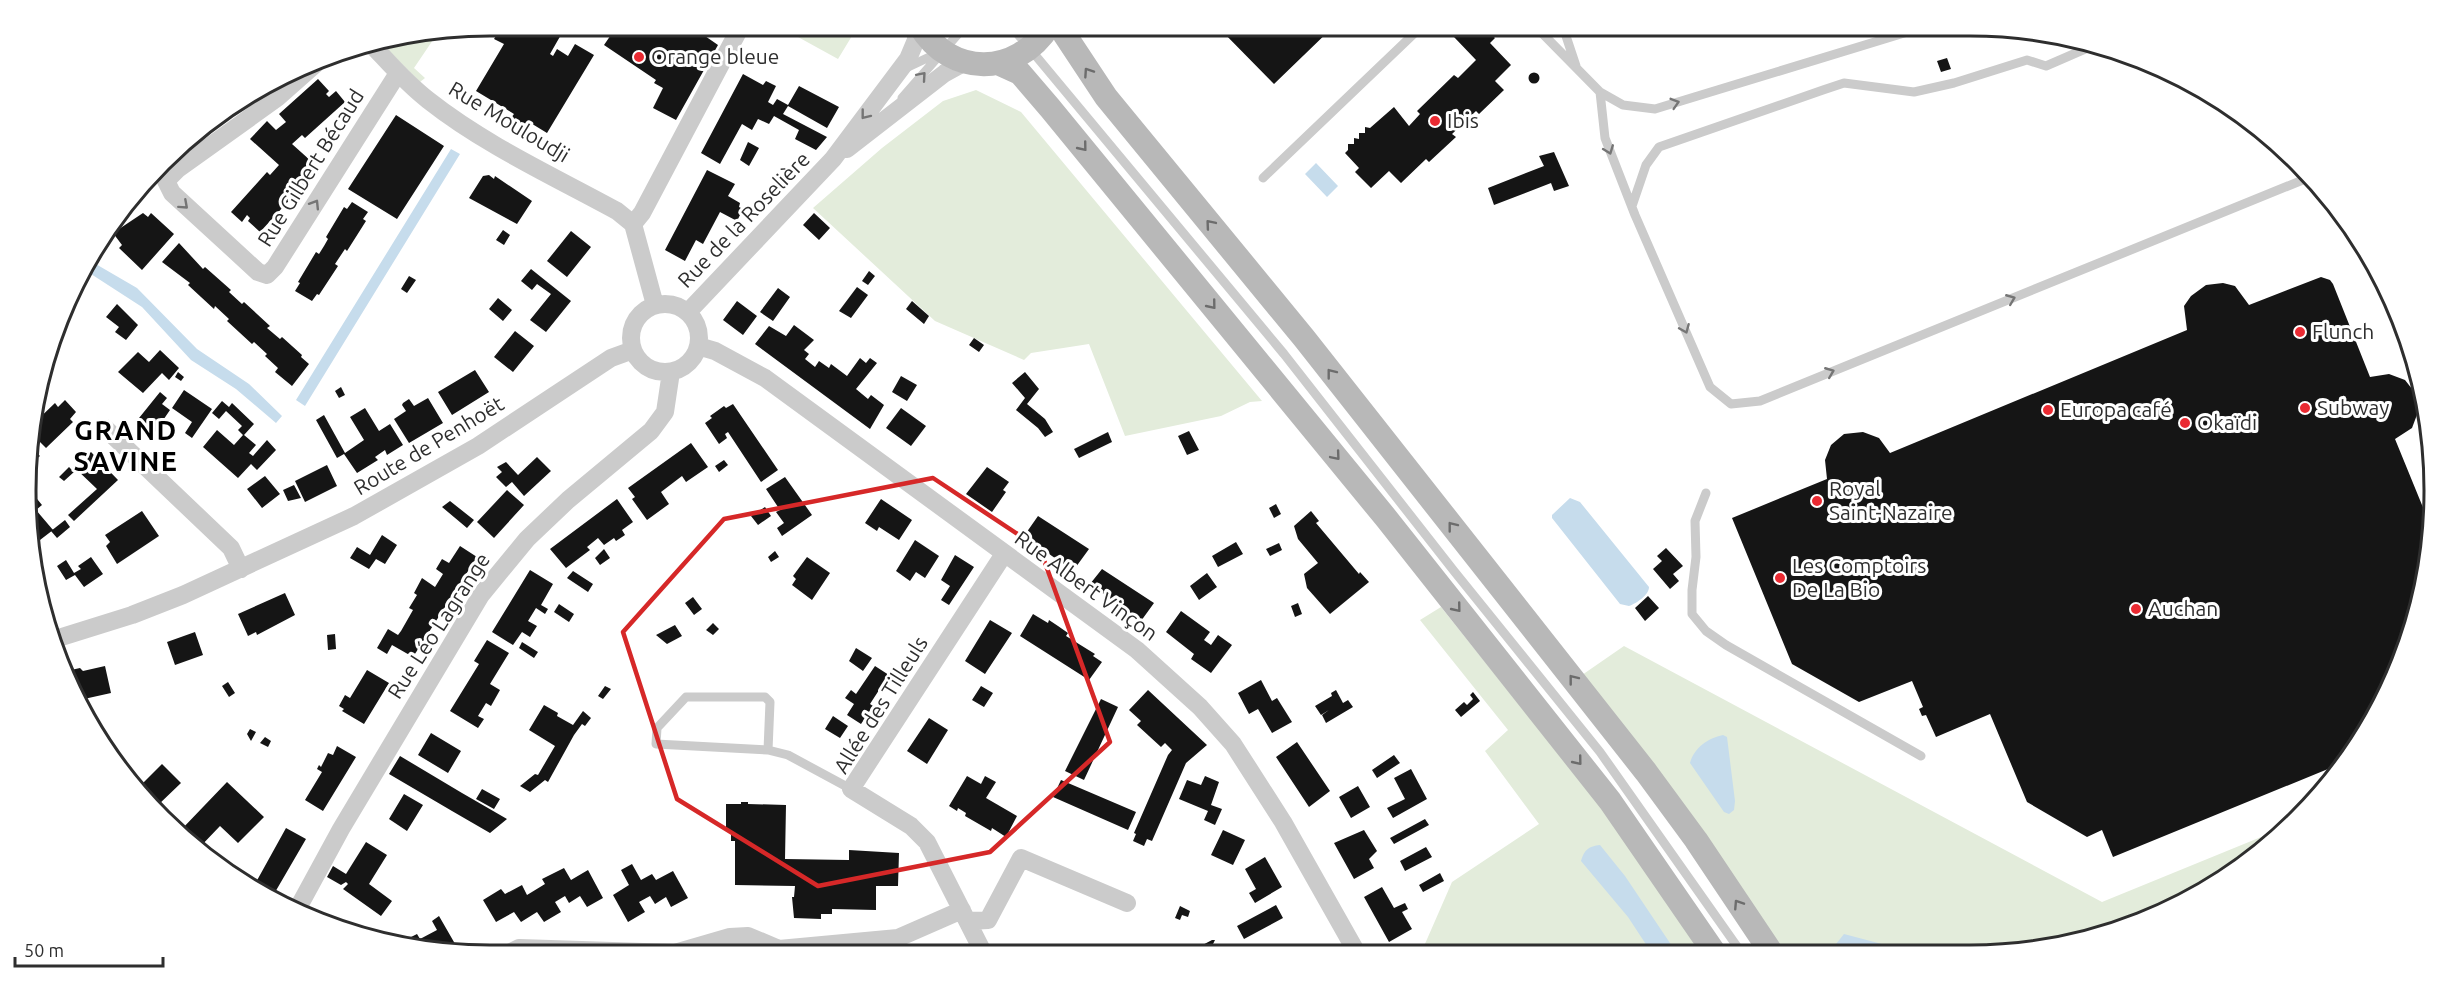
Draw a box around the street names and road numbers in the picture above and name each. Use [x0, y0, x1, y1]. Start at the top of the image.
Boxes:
street label: Rue Mouloudji [445, 76, 574, 167]
street label: Rue Gilbert Bécaud [252, 85, 368, 250]
street label: Rue de la Roselière [672, 147, 814, 292]
street label: Route de Penhoët [349, 391, 508, 499]
street label: Rue Albert Vinçon [1011, 525, 1163, 645]
street label: Rue Léo Lagrange [382, 548, 494, 703]
street label: Allée des Tilleuls [828, 632, 932, 777]

